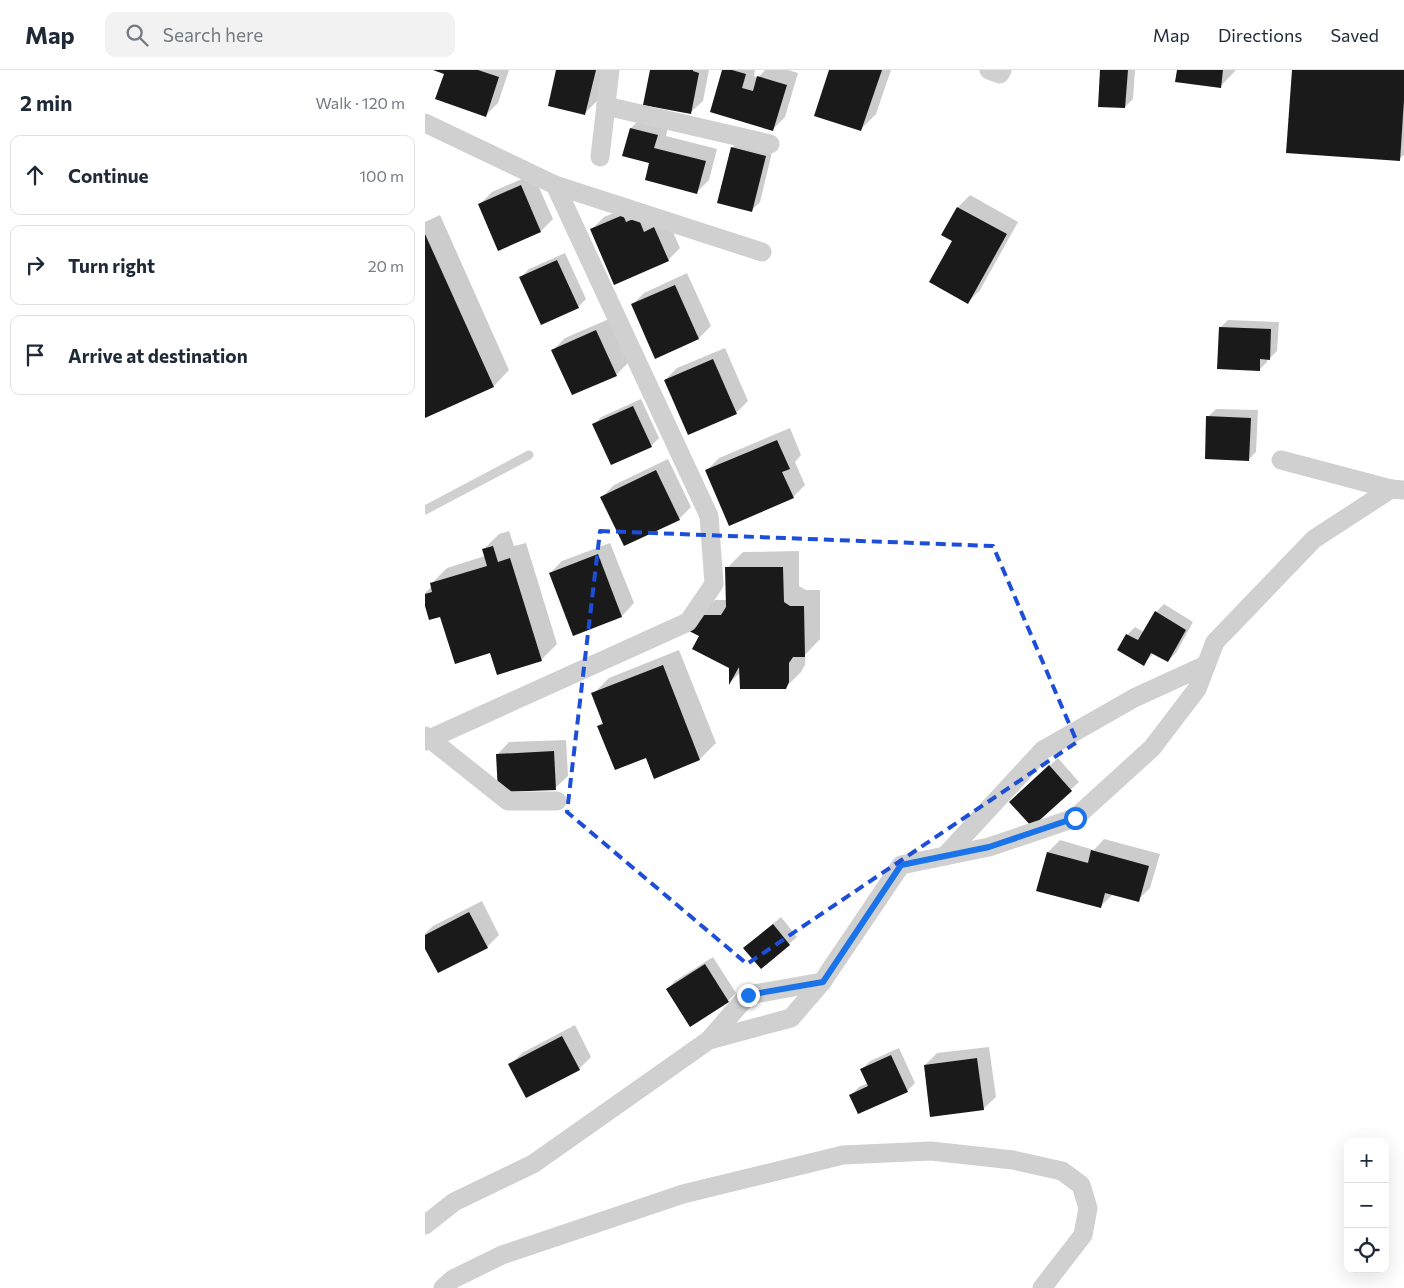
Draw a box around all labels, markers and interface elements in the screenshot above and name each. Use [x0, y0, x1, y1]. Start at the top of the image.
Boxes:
search box [105, 12, 455, 57]
text: Map [25, 20, 75, 49]
icon: search [123, 21, 151, 49]
text: Search here [163, 23, 263, 46]
text: Map [1153, 24, 1190, 46]
text: Directions [1218, 24, 1302, 46]
text: Saved [1330, 24, 1379, 46]
text: 2 min [20, 90, 72, 115]
text: Walk · 120 m [315, 93, 405, 112]
icon: ahead [21, 161, 49, 189]
text: Continue [68, 164, 148, 187]
text: 100 m [359, 166, 404, 185]
icon: right [21, 251, 49, 279]
text: Turn right [68, 254, 155, 277]
text: 20 m [368, 256, 404, 275]
icon: arrive [21, 341, 49, 369]
text: Arrive at destination [68, 344, 248, 367]
route start [1064, 807, 1087, 830]
route end [737, 984, 760, 1007]
map controls [1344, 1138, 1389, 1273]
button: + [1344, 1138, 1389, 1183]
button: − [1344, 1183, 1389, 1228]
button: locate [1344, 1228, 1389, 1273]

